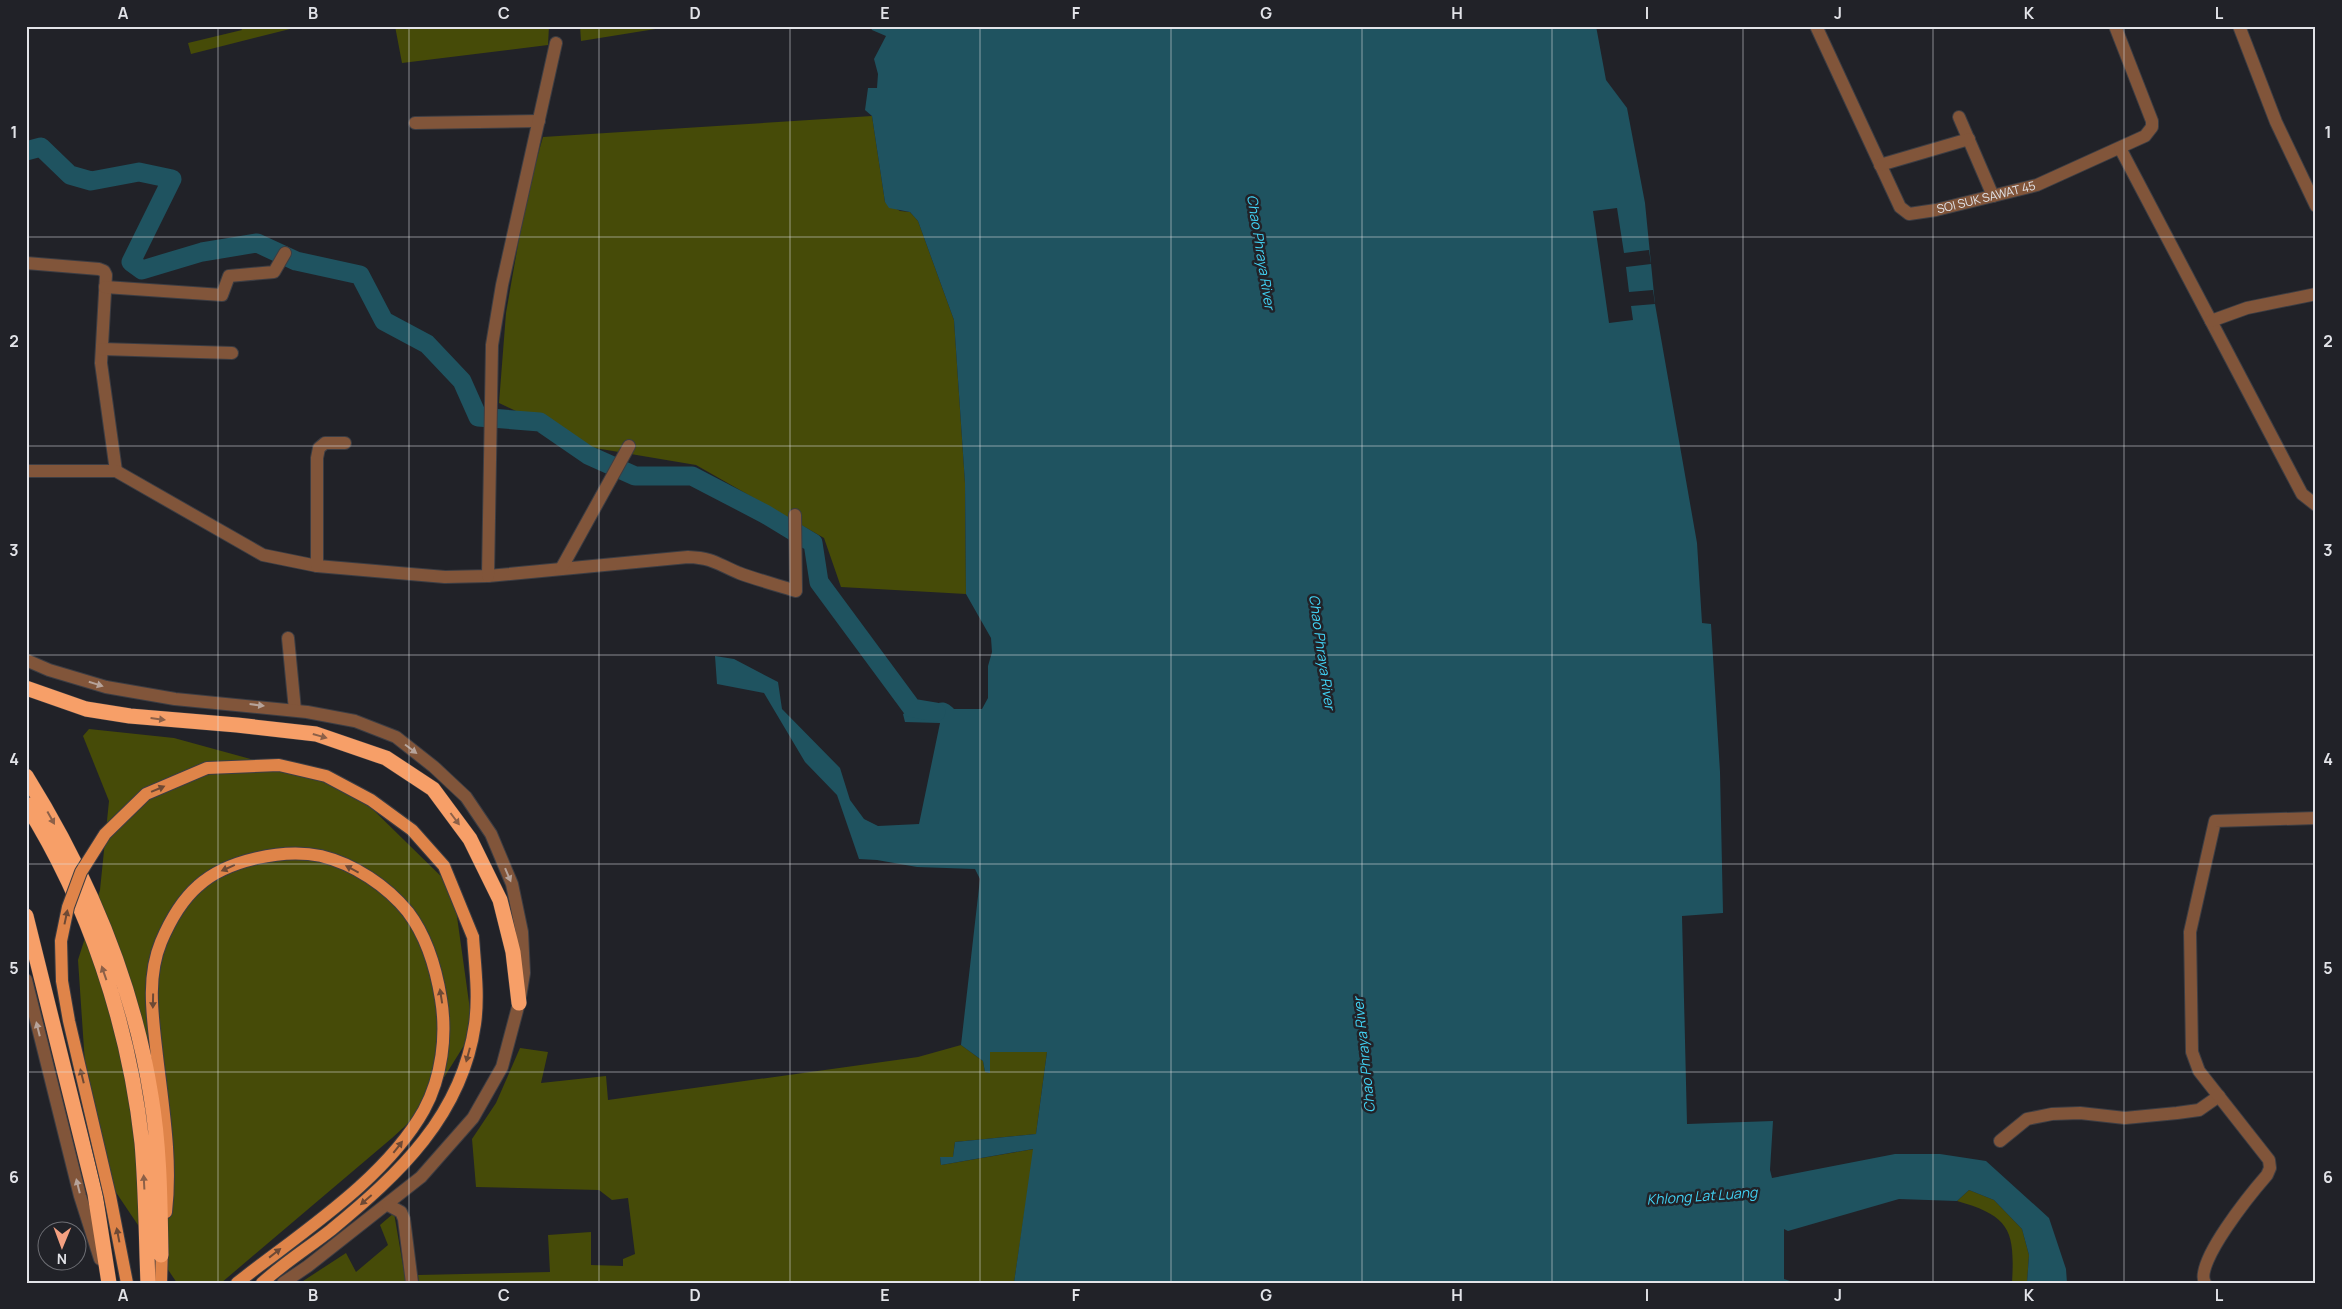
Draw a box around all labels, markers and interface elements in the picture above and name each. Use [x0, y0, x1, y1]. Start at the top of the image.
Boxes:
text: A [118, 2, 129, 24]
text: B [308, 2, 318, 24]
text: C [498, 2, 510, 24]
text: D [689, 2, 701, 24]
text: E [880, 2, 890, 24]
text: F [1072, 2, 1081, 24]
text: G [1260, 2, 1272, 24]
text: H [1451, 2, 1463, 24]
text: I [1645, 2, 1649, 24]
text: J [1834, 2, 1842, 24]
text: K [2024, 2, 2035, 24]
text: L [2215, 2, 2224, 24]
text: 1 [10, 121, 18, 143]
text: 1 [2324, 121, 2332, 143]
street label: SOI SUK SAWAT 45 [1935, 177, 2037, 217]
water label: Chao Phraya River [1243, 193, 1280, 313]
text: 2 [9, 330, 19, 352]
text: 2 [2323, 330, 2333, 352]
text: 3 [9, 539, 19, 561]
text: 3 [2323, 539, 2333, 561]
water label: Chao Phraya River [1305, 593, 1340, 713]
one-way arrow [89, 680, 104, 688]
one-way arrow [249, 702, 265, 710]
one-way arrow [150, 715, 166, 723]
one-way arrow [313, 733, 328, 741]
one-way arrow [404, 744, 418, 754]
text: 4 [9, 748, 19, 770]
text: 4 [2323, 748, 2333, 770]
one-way arrow [151, 784, 165, 792]
one-way arrow [47, 812, 56, 825]
one-way arrow [450, 812, 460, 826]
one-way arrow [221, 864, 235, 872]
one-way arrow [345, 865, 359, 873]
one-way arrow [505, 868, 513, 882]
one-way arrow [62, 909, 70, 924]
text: 5 [9, 957, 19, 979]
text: 5 [2323, 957, 2333, 979]
one-way arrow [99, 965, 107, 980]
one-way arrow [436, 988, 444, 1004]
one-way arrow [149, 993, 157, 1009]
water label: Chao Phraya River [1348, 994, 1379, 1114]
one-way arrow [34, 1021, 42, 1036]
one-way arrow [464, 1048, 472, 1063]
one-way arrow [78, 1069, 86, 1084]
one-way arrow [393, 1141, 404, 1154]
text: 6 [9, 1166, 19, 1188]
text: 6 [2323, 1166, 2333, 1188]
one-way arrow [139, 1173, 147, 1189]
one-way arrow [73, 1179, 81, 1194]
water label: Khlong Lat Luang [1646, 1182, 1760, 1209]
one-way arrow [360, 1194, 373, 1205]
north arrow [38, 1222, 88, 1272]
one-way arrow [114, 1227, 122, 1242]
one-way arrow [269, 1247, 282, 1258]
text: N [57, 1250, 67, 1269]
text: A [118, 1284, 129, 1306]
text: B [308, 1284, 318, 1306]
text: C [498, 1284, 510, 1306]
text: D [689, 1284, 701, 1306]
text: E [880, 1284, 890, 1306]
text: F [1072, 1284, 1081, 1306]
text: G [1260, 1284, 1272, 1306]
text: H [1451, 1284, 1463, 1306]
text: I [1645, 1284, 1649, 1306]
text: J [1834, 1284, 1842, 1306]
text: K [2024, 1284, 2035, 1306]
text: L [2215, 1284, 2224, 1306]

